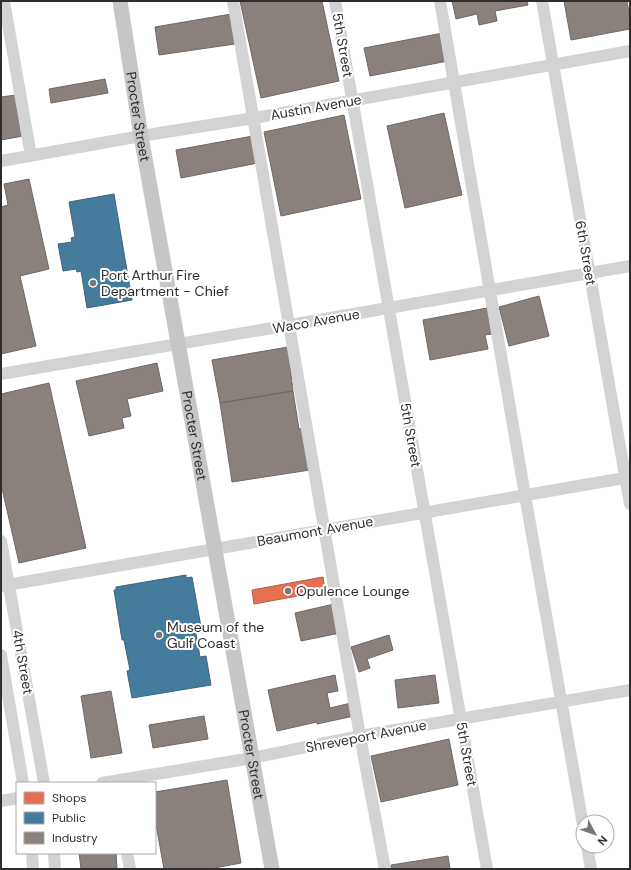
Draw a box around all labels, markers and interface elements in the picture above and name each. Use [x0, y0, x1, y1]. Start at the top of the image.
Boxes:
street label: 5th Street [328, 11, 358, 79]
street label: Procter Street [122, 70, 154, 163]
street label: Austin Avenue [269, 90, 363, 124]
street label: 6th Street [571, 219, 601, 287]
place label: Port Arthur Fire Department - Chief [101, 266, 229, 300]
marker: Port Arthur Fire Department - Chief [88, 278, 98, 288]
street label: Waco Avenue [271, 304, 361, 338]
street label: Procter Street [178, 389, 211, 482]
street label: 5th Street [396, 401, 426, 469]
street label: Beaumont Avenue [256, 512, 375, 550]
place label: Opulence Lounge [296, 582, 409, 600]
marker: Opulence Lounge [283, 586, 293, 596]
place label: Museum of the Gulf Coast [167, 618, 264, 652]
street label: 4th Street [8, 628, 38, 696]
marker: Museum of the Gulf Coast [154, 630, 164, 640]
street label: Procter Street [235, 708, 268, 801]
street label: Shreveport Avenue [304, 715, 428, 757]
street label: 5th Street [452, 720, 482, 788]
legend [16, 782, 156, 854]
text: Shops [52, 790, 87, 806]
text: Public [52, 810, 86, 826]
north arrow [575, 814, 615, 854]
text: Industry [52, 830, 98, 846]
text: N [595, 833, 610, 848]

